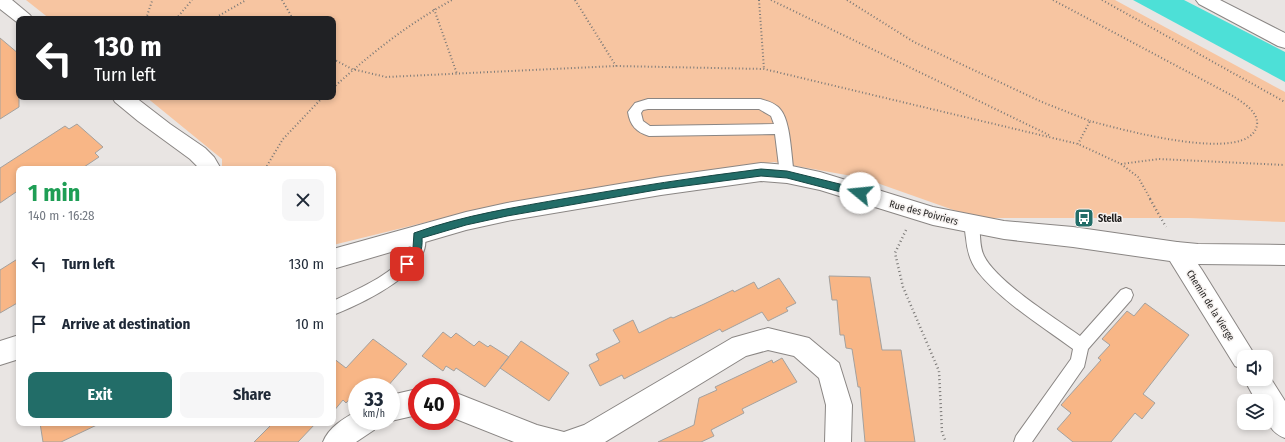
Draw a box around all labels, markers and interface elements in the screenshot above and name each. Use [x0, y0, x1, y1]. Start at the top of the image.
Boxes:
text: 130 m [94, 30, 162, 63]
icon: left [28, 32, 80, 84]
text: Turn left [94, 64, 156, 86]
position arrow [839, 172, 881, 214]
text: 1 min [28, 179, 80, 207]
button: close [282, 179, 324, 221]
street label: Rue des Poivriers [888, 198, 959, 228]
bus stop icon: Stella [1073, 207, 1095, 229]
text: 140 m · 16:28 [28, 208, 95, 223]
place label: Stella [1098, 213, 1122, 225]
pin [390, 247, 424, 281]
icon: left [28, 253, 50, 275]
icon: arrive [396, 253, 418, 275]
text: Turn left [62, 255, 115, 273]
text: 130 m [289, 255, 324, 273]
street label: Chemin de la Vierge [1184, 268, 1237, 343]
icon: arrive [28, 313, 50, 335]
text: Arrive at destination [62, 315, 190, 333]
text: 10 m [295, 315, 324, 333]
map controls [1237, 350, 1273, 430]
button: sound [1237, 350, 1273, 386]
button: Exit [28, 372, 172, 418]
button: Share [180, 372, 324, 418]
speed limit sign: 40 [408, 378, 460, 430]
text: 33 [365, 387, 383, 411]
button: layers [1237, 394, 1273, 430]
text: km/h [363, 408, 385, 420]

